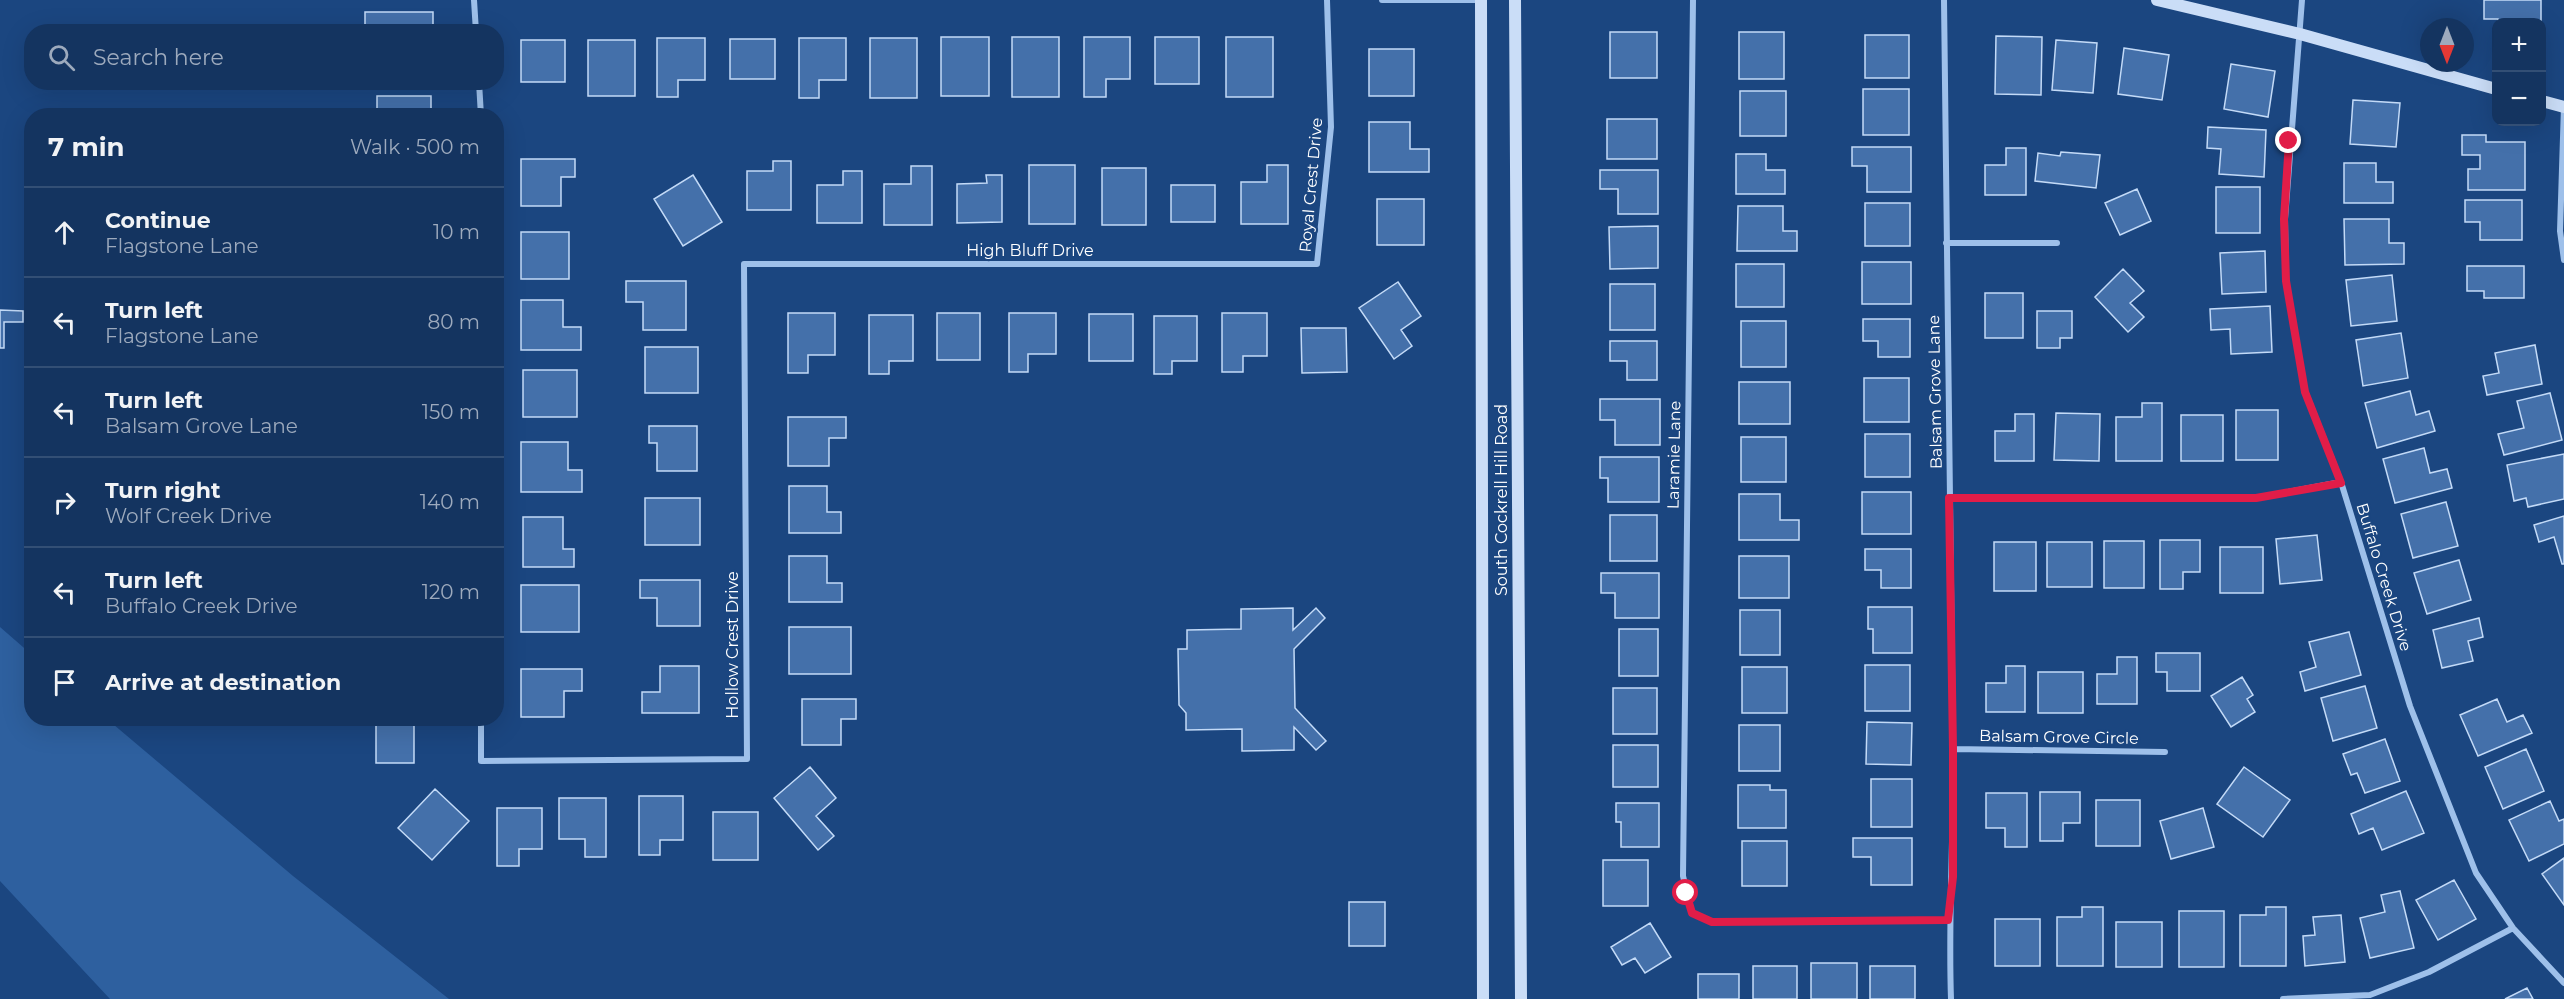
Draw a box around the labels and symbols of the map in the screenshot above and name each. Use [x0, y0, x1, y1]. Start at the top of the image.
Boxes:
north arrow [2420, 18, 2474, 72]
street label: Royal Crest Drive [1296, 117, 1326, 253]
route end [2275, 127, 2301, 153]
street label: High Bluff Drive [966, 241, 1094, 260]
street label: Balsam Grove Lane [1924, 315, 1946, 469]
street label: Laramie Lane [1664, 401, 1684, 509]
street label: South Cockrell Hill Road [1492, 404, 1511, 596]
street label: Buffalo Creek Drive [2352, 501, 2416, 653]
street label: Hollow Crest Drive [723, 571, 742, 719]
street label: Balsam Grove Circle [1979, 726, 2139, 748]
route start [1672, 879, 1698, 905]

